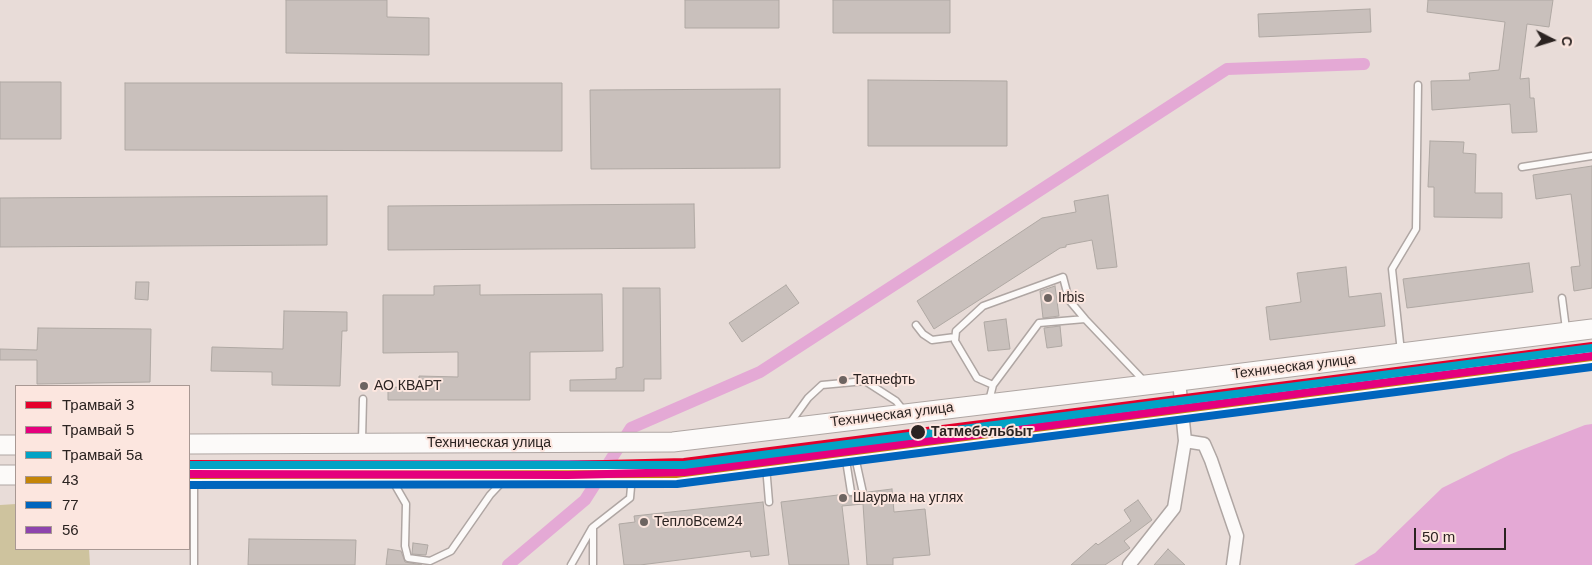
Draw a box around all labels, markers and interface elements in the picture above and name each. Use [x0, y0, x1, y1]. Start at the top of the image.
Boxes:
north arrow [1527, 15, 1577, 65]
text: С [1559, 36, 1575, 47]
place label: Irbis [1058, 290, 1084, 306]
marker: Irbis [1042, 292, 1054, 304]
street label: Техническая улица [1231, 351, 1357, 383]
place label: Татнефть [853, 372, 915, 388]
marker: Татнефть [837, 374, 849, 386]
place label: АО КВАРТ [374, 378, 441, 394]
marker: АО КВАРТ [358, 380, 370, 392]
legend [15, 385, 190, 550]
text: Трамвай 3 [62, 396, 134, 413]
street label: Техническая улица [829, 399, 955, 431]
text: Трамвай 5 [62, 421, 134, 438]
marker: Татмебельбыт [909, 423, 927, 441]
place label: Татмебельбыт [931, 424, 1033, 440]
street label: Техническая улица [427, 435, 551, 451]
text: Трамвай 5а [62, 446, 143, 463]
text: 43 [62, 471, 79, 488]
place label: Шаурма на углях [853, 490, 963, 506]
marker: Шаурма на углях [837, 492, 849, 504]
text: 77 [62, 496, 79, 513]
place label: ТеплоВсем24 [654, 514, 743, 530]
marker: ТеплоВсем24 [638, 516, 650, 528]
scale bar [1417, 518, 1510, 550]
text: 56 [62, 521, 79, 538]
text: 50 m [1422, 528, 1455, 545]

